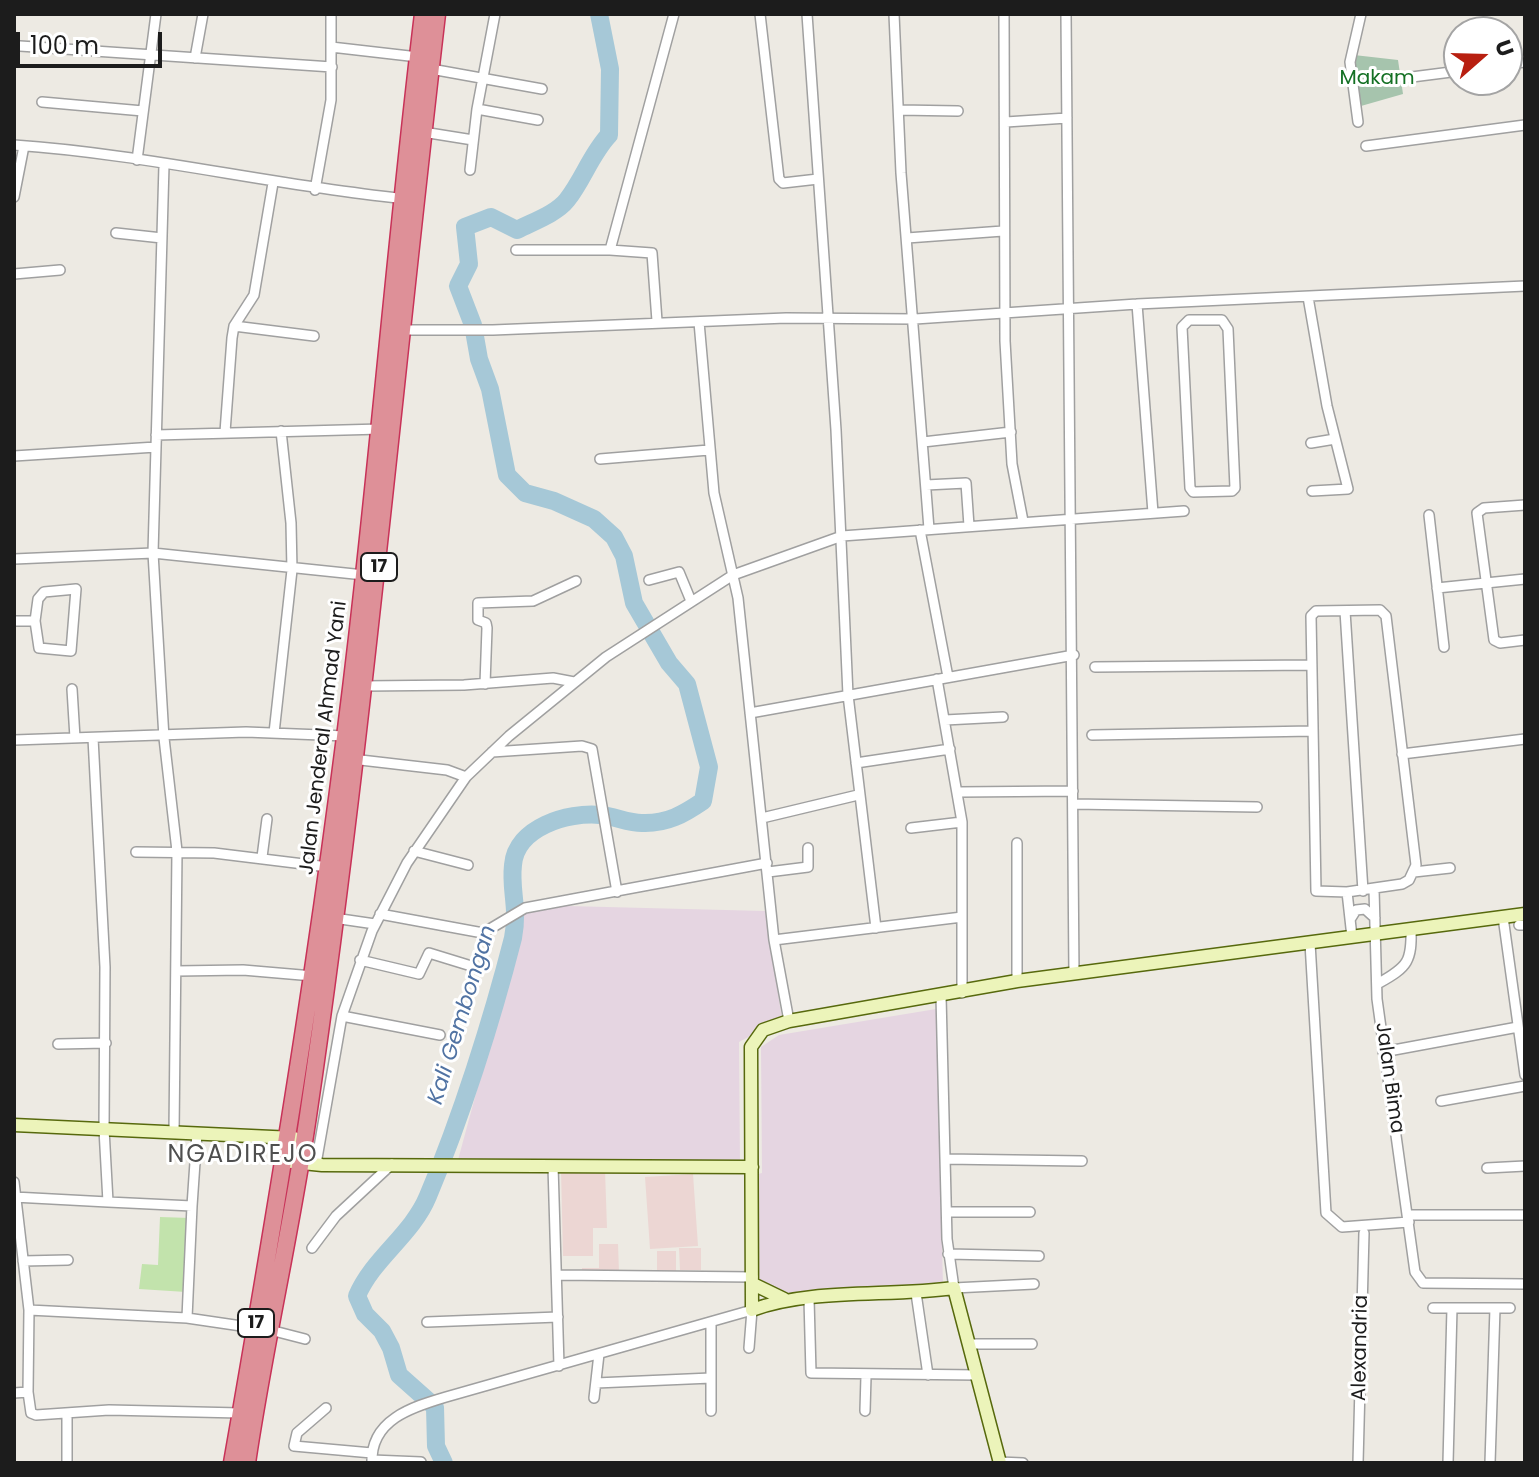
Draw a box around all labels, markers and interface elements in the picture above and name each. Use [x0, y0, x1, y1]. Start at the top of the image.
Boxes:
scale bar [20, 16, 166, 66]
north arrow [1443, 16, 1523, 96]
text: 100 m [30, 29, 99, 62]
text: U [1487, 36, 1521, 61]
park label: Makam [1339, 67, 1415, 91]
road number: 17 [361, 553, 397, 581]
street label: Jalan Jenderal Ahmad Yani [295, 600, 353, 876]
water label: Kali Gembongan [423, 922, 503, 1108]
street label: Jalan Bima [1369, 1021, 1409, 1135]
district label: NGADIREJO [167, 1142, 319, 1170]
street label: Alexandria [1348, 1295, 1374, 1401]
road number: 17 [238, 1309, 274, 1337]

